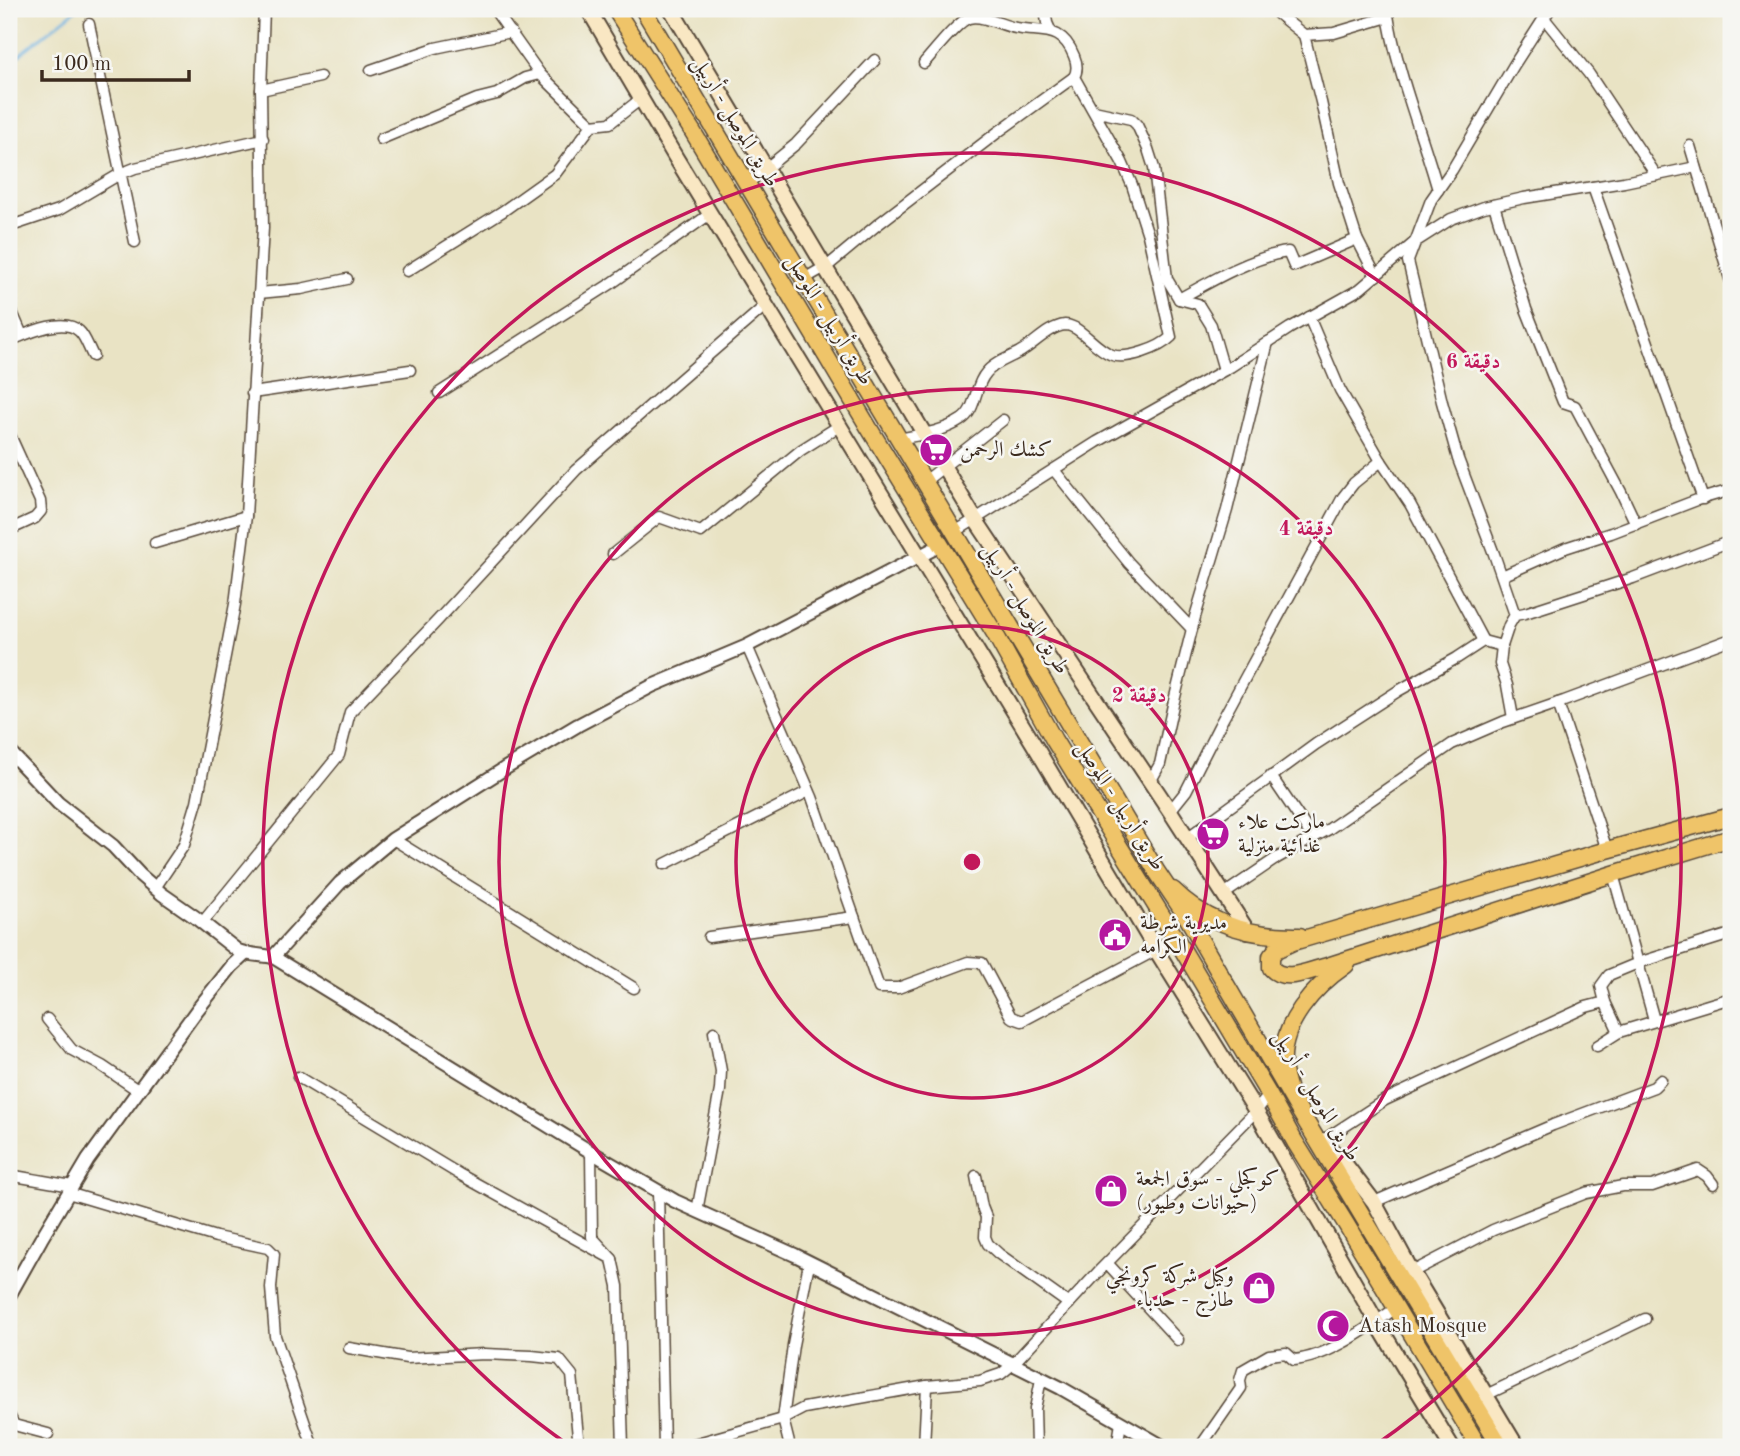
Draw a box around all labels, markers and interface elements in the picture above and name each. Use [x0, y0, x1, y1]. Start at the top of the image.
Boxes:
scale bar [42, 38, 189, 82]
street label: طريق الموصل - أربيل [685, 50, 787, 193]
text: 100 m [52, 54, 111, 75]
street label: طريق أربيل - الموصل [779, 248, 881, 391]
text: 6 دقيقة [1446, 352, 1500, 373]
supermarket icon: كشك الرحمن [917, 431, 955, 469]
place label: كشك الرحمن [960, 439, 1052, 463]
text: 4 دقيقة [1279, 519, 1333, 540]
street label: طريق الموصل - أربيل [975, 537, 1077, 680]
text: 2 دقيقة [1112, 686, 1166, 707]
street label: طريق أربيل - الموصل [1069, 734, 1173, 876]
place label: ماركت علاء غذائية منزلية [1238, 812, 1325, 857]
supermarket icon: ماركت علاء غذائية منزلية [1194, 815, 1232, 853]
centre of rings [960, 850, 984, 874]
place label: مديرية شرطة الكرامه [1140, 913, 1227, 959]
public building icon: مديرية شرطة الكرامه [1096, 916, 1134, 954]
street label: طريق الموصل - أربيل [1266, 1024, 1368, 1167]
place label: كوكجلي - سوق الجمعة (حيوانات وطيور) [1136, 1167, 1280, 1215]
shop icon: كوكجلي - سوق الجمعة (حيوانات وطيور) [1092, 1172, 1130, 1210]
place label: وكيل شركة كرونجي طازج - حدباء [1106, 1262, 1234, 1318]
shop icon: وكيل شركة كرونجي طازج - حدباء [1240, 1269, 1278, 1307]
mosque icon: Atash Mosque [1314, 1307, 1352, 1345]
place label: Atash Mosque [1358, 1316, 1487, 1337]

